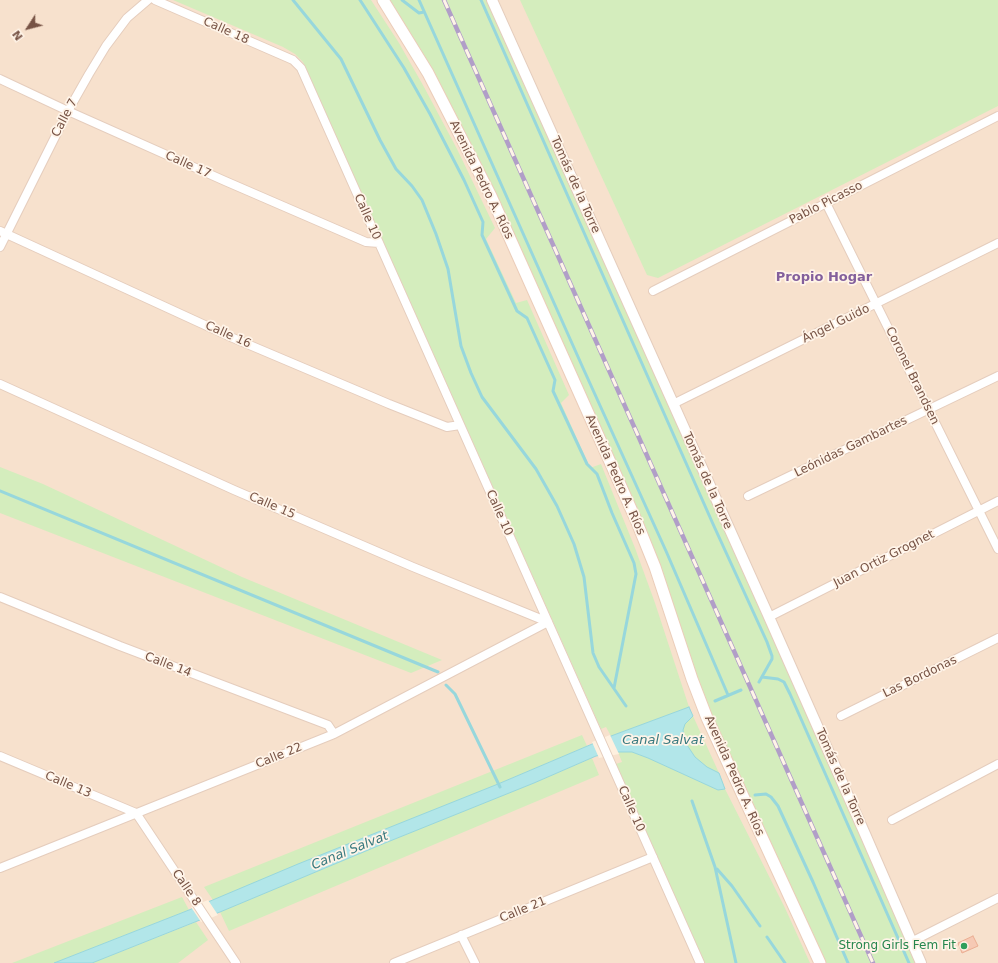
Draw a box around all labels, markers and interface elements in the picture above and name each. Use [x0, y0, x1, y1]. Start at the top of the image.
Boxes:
north arrow [8, 8, 48, 48]
street label: Calle 18 [201, 14, 251, 48]
text: N [10, 28, 26, 43]
street label: Calle 7 [49, 96, 81, 140]
street label: Avenida Pedro A. Ríos [446, 118, 516, 242]
street label: Tomás de la Torre [547, 134, 603, 236]
street label: Calle 17 [163, 148, 213, 182]
street label: Pablo Picasso [787, 178, 865, 228]
street label: Calle 10 [350, 192, 384, 242]
district label: Propio Hogar [776, 270, 872, 286]
street label: Ángel Guido [800, 301, 872, 347]
street label: Calle 16 [203, 318, 253, 352]
street label: Coronel Brandsen [882, 325, 942, 427]
street label: Avenida Pedro A. Ríos [582, 413, 648, 537]
street label: Leónidas Gambartes [792, 413, 910, 481]
street label: Tomás de la Torre [679, 430, 735, 532]
street label: Calle 10 [482, 488, 516, 538]
street label: Calle 15 [247, 490, 297, 522]
street label: Juan Ortiz Grognet [831, 527, 937, 591]
street label: Calle 14 [143, 650, 193, 680]
street label: Las Bordonas [881, 653, 959, 701]
street label: Avenida Pedro A. Ríos [701, 714, 767, 838]
street label: Tomás de la Torre [812, 726, 868, 828]
water label: Canal Salvat [622, 733, 704, 749]
street label: Calle 22 [254, 740, 304, 772]
street label: Calle 13 [43, 769, 93, 801]
street label: Calle 10 [614, 784, 648, 834]
water label: Canal Salvat [309, 828, 391, 874]
street label: Calle 8 [169, 867, 203, 909]
street label: Calle 21 [498, 894, 548, 926]
place label: Strong Girls Fem Fit [838, 939, 956, 953]
marker: Strong Girls Fem Fit [959, 941, 969, 951]

